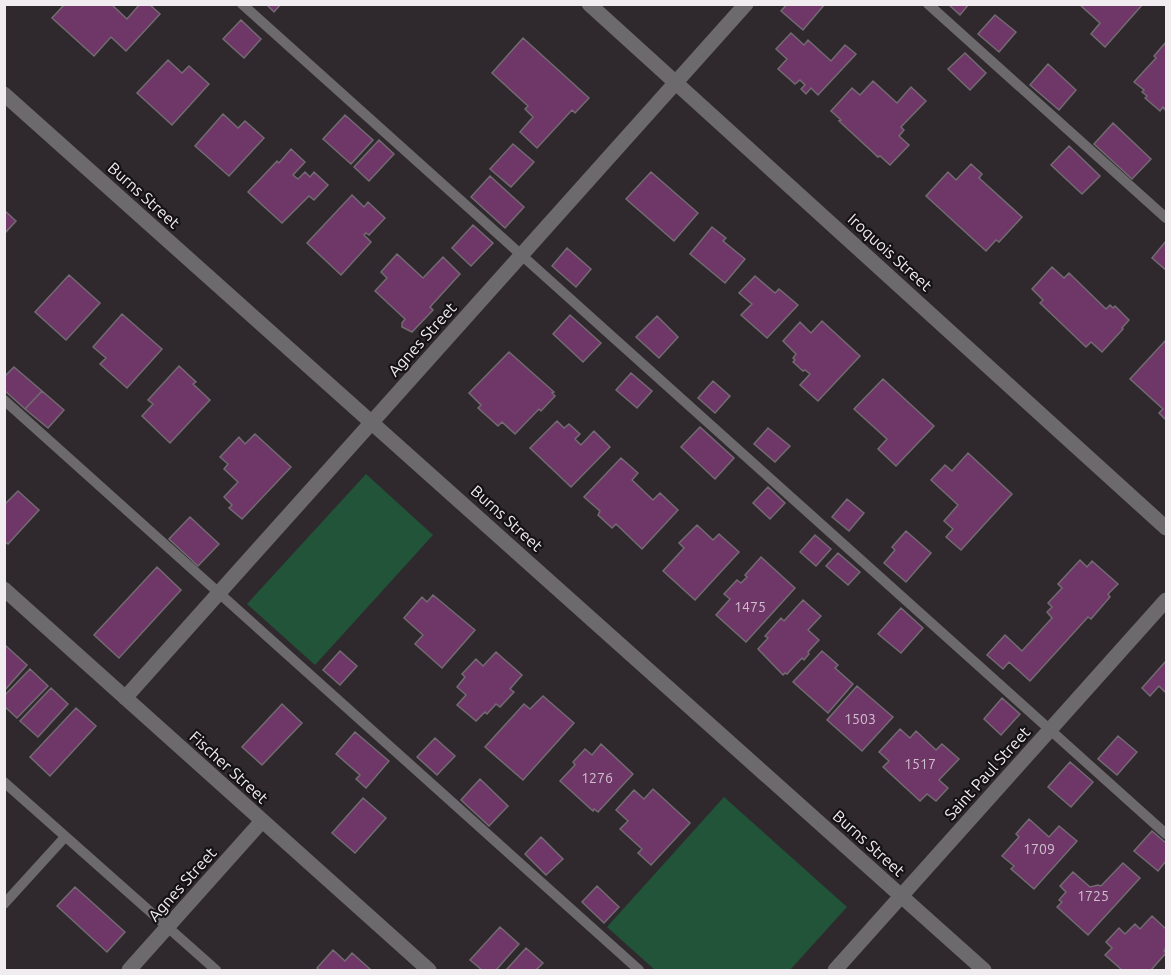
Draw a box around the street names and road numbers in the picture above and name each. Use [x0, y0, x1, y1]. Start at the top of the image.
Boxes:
street label: Burns Street [105, 158, 184, 232]
street label: Iroquois Street [844, 210, 936, 295]
street label: Agnes Street [384, 298, 460, 380]
street label: Burns Street [468, 481, 547, 555]
street label: Saint Paul Street [941, 722, 1034, 823]
street label: Fischer Street [186, 727, 272, 807]
street label: Burns Street [830, 806, 909, 880]
street label: Agnes Street [144, 843, 220, 925]

